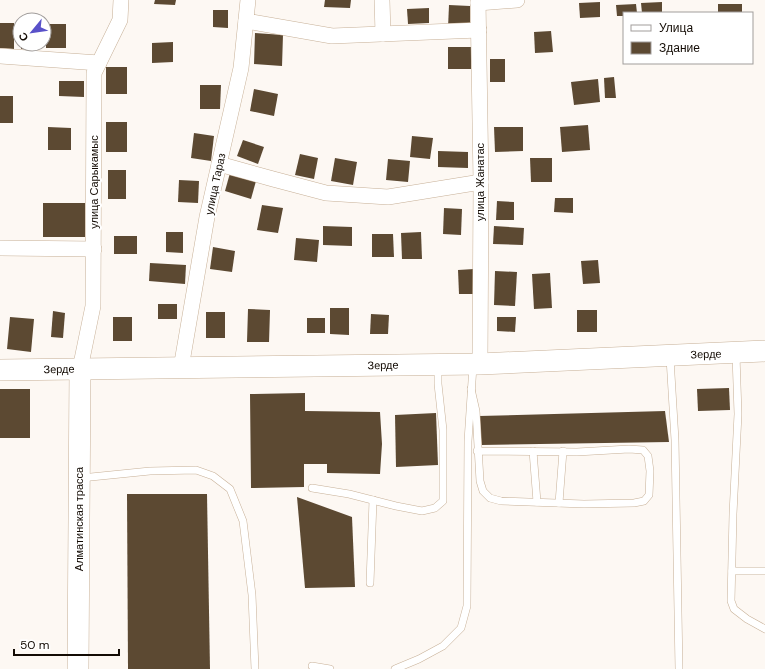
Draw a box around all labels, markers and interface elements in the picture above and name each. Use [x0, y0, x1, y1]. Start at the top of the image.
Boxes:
north arrow [12, 12, 52, 52]
legend [623, 12, 753, 64]
text: Улица [659, 20, 693, 36]
text: С [15, 30, 31, 44]
text: Здание [659, 40, 700, 56]
street label: улица Сарыкамыс [87, 135, 101, 229]
street label: улица Жанатас [473, 142, 487, 221]
street label: улица Тараз [202, 152, 228, 216]
street label: Зерде [690, 346, 722, 362]
street label: Зерде [367, 358, 399, 372]
street label: Зерде [43, 362, 75, 376]
street label: Алматинская трасса [72, 466, 86, 571]
scale bar [14, 631, 119, 657]
text: 50 m [20, 637, 49, 653]

